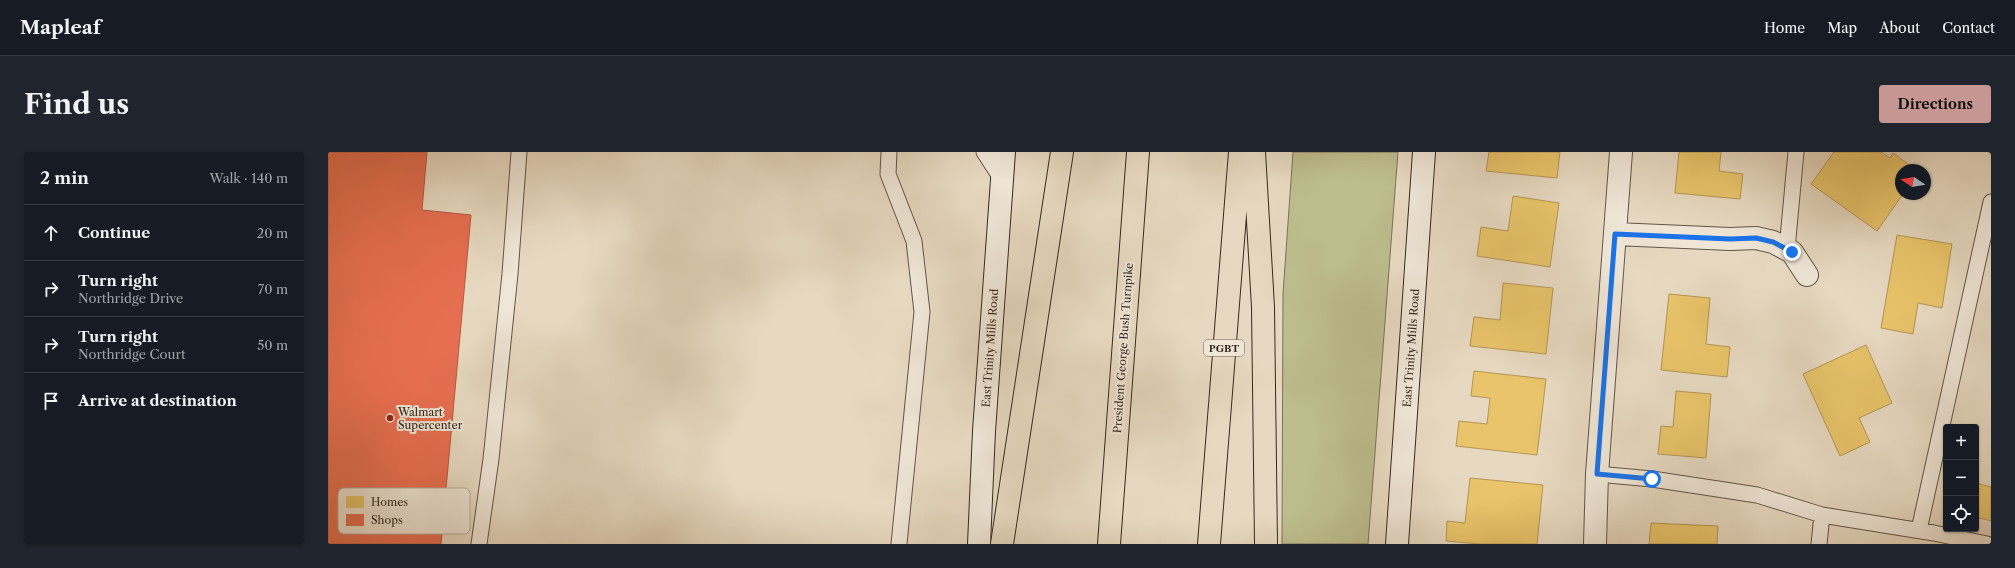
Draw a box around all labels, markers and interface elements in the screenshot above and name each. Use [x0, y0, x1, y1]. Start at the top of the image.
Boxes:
text: Mapleaf [20, 16, 101, 39]
text: Home [1764, 19, 1805, 37]
text: Map [1827, 19, 1857, 37]
text: About [1879, 19, 1920, 37]
text: Contact [1942, 19, 1995, 37]
button: Directions [1879, 85, 1991, 123]
text: Find us [24, 87, 129, 121]
north arrow [1895, 164, 1931, 200]
text: 2 min [40, 168, 89, 188]
text: Walk · 140 m [210, 170, 288, 186]
icon: ahead [40, 222, 62, 244]
text: Continue [78, 223, 150, 242]
text: 20 m [257, 225, 288, 241]
route end [1783, 243, 1801, 261]
street label: President George Bush Turnpike [1110, 262, 1136, 434]
text: Turn right [78, 271, 158, 290]
icon: right [40, 278, 62, 300]
text: 70 m [258, 281, 288, 297]
street label: East Trinity Mills Road [979, 288, 1001, 408]
street label: East Trinity Mills Road [1400, 288, 1422, 408]
text: Northridge Drive [78, 290, 183, 306]
text: Turn right [78, 327, 158, 346]
icon: right [40, 334, 62, 356]
text: 50 m [257, 337, 288, 353]
road number: PGBT [1204, 340, 1244, 356]
text: Northridge Court [78, 346, 186, 362]
icon: arrive [40, 390, 62, 412]
text: Arrive at destination [78, 391, 237, 410]
place label: Walmart Supercenter [397, 405, 463, 432]
marker: Walmart Supercenter [385, 413, 395, 423]
map controls [1943, 424, 1979, 532]
button: + [1943, 424, 1979, 460]
button: − [1943, 460, 1979, 496]
route start [1643, 470, 1661, 488]
legend [338, 488, 470, 534]
text: Homes [371, 495, 408, 509]
button: locate [1943, 496, 1979, 532]
text: Shops [371, 513, 403, 527]

